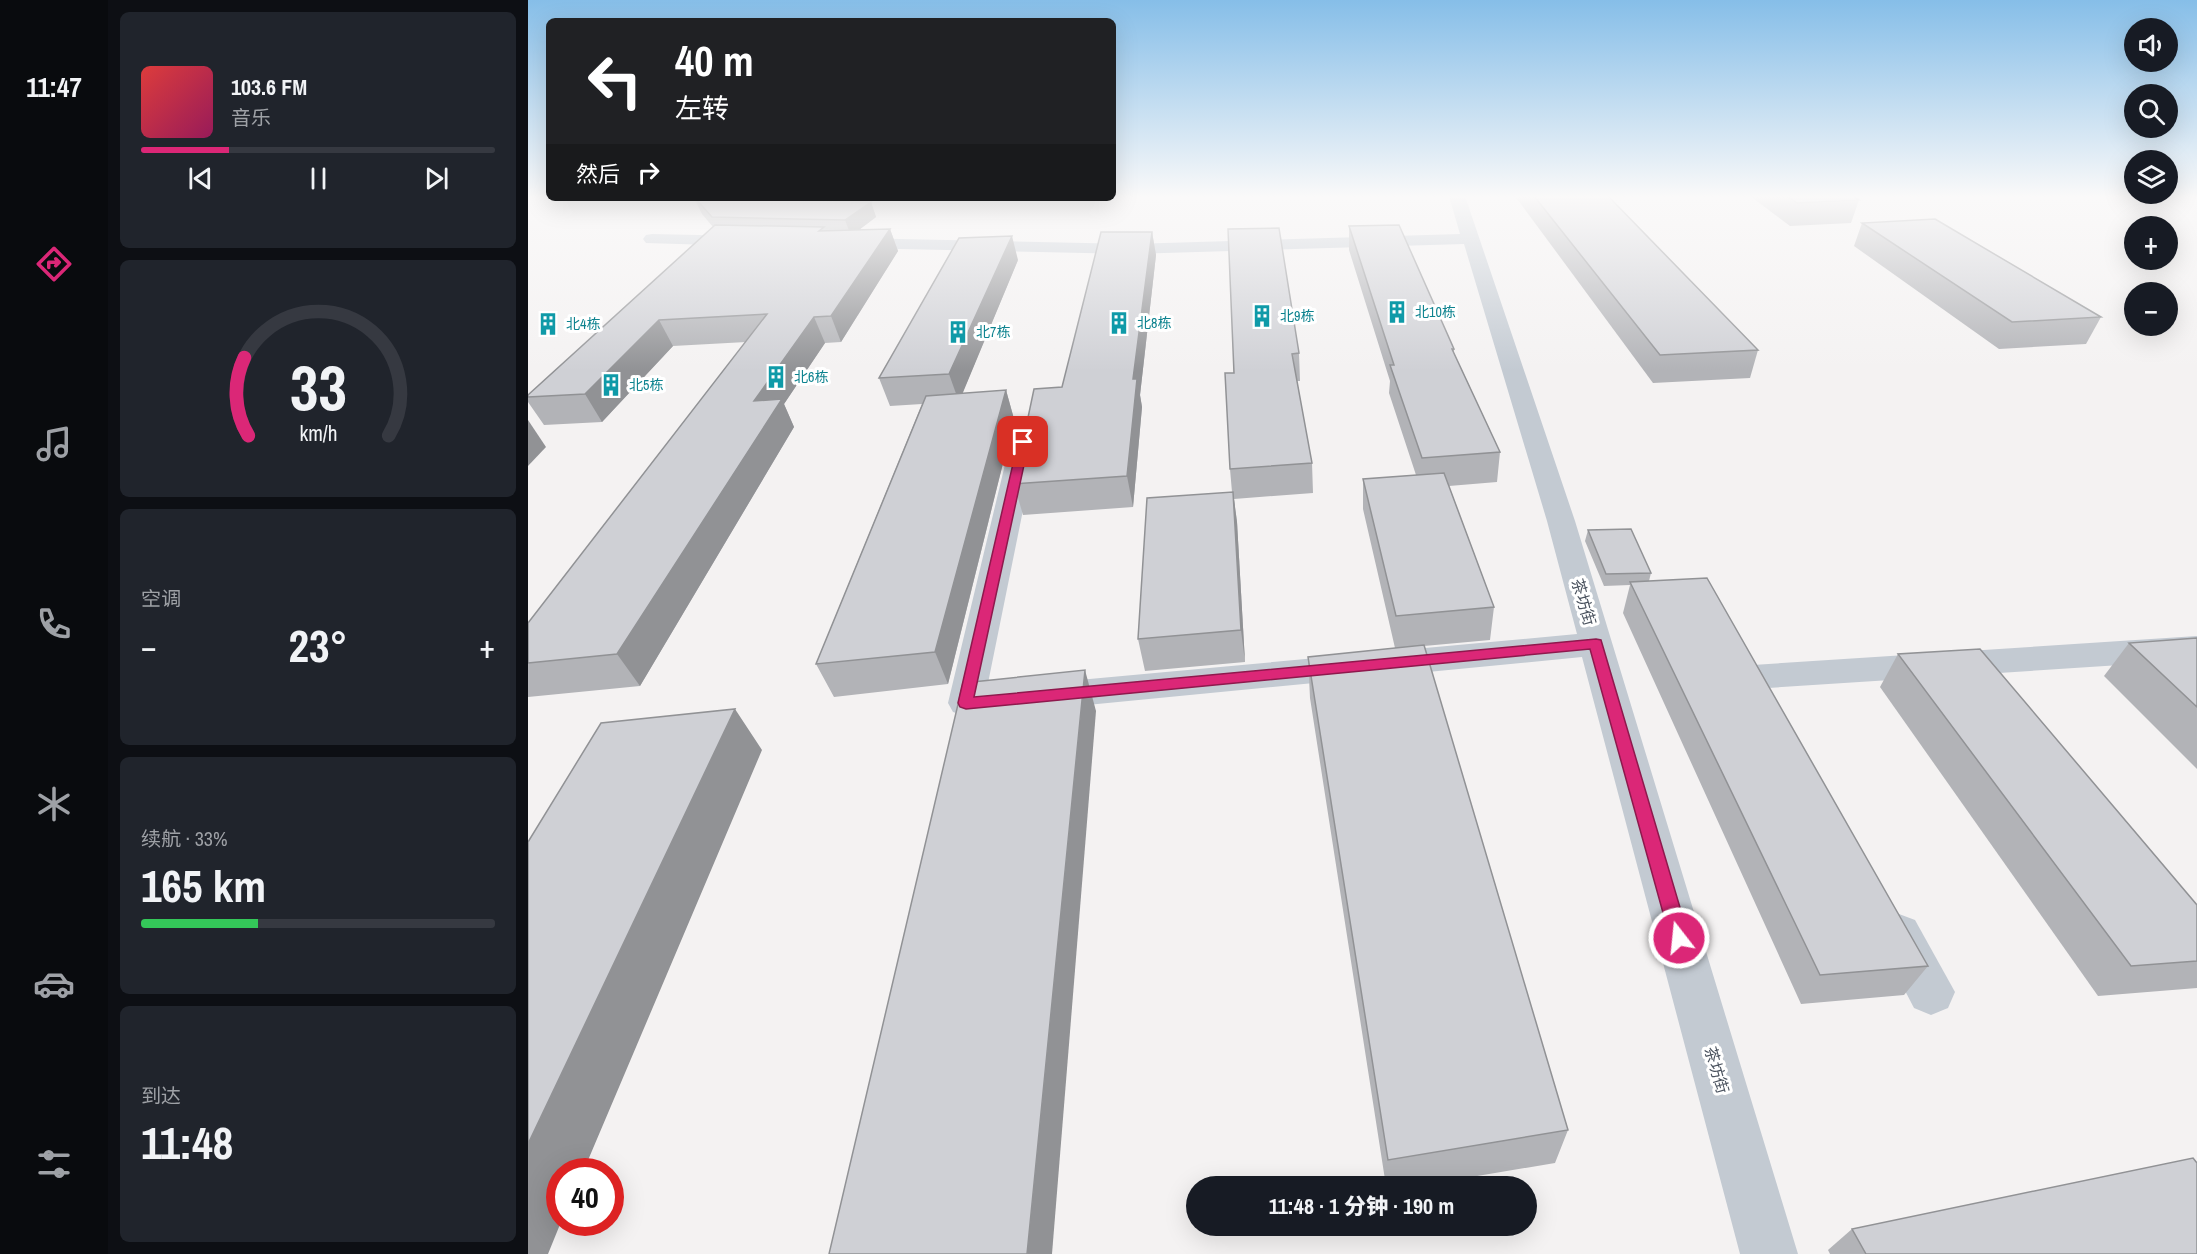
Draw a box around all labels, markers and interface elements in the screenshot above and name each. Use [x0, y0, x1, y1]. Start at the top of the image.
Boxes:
map controls [2124, 18, 2178, 336]
button: sound [2124, 18, 2178, 72]
text: 40 m [675, 33, 754, 89]
icon: left [576, 42, 654, 120]
text: 11:47 [26, 69, 82, 105]
text: 103.6 FM [231, 72, 307, 102]
button: search [2124, 84, 2178, 138]
text: 左转 [675, 90, 729, 126]
text: 音乐 [231, 104, 271, 131]
button: layers [2124, 150, 2178, 204]
icon: right [632, 156, 665, 189]
text: 然后 [576, 159, 620, 189]
icon: previous [184, 162, 217, 195]
icon: pause [302, 162, 335, 195]
icon: next [420, 162, 453, 195]
button: + [2124, 216, 2178, 270]
icon: directions [33, 243, 75, 285]
button: − [2124, 282, 2178, 336]
building icon: 北10栋 [1384, 299, 1410, 325]
building icon: 北9栋 [1249, 303, 1275, 329]
place label: 北10栋 [1415, 303, 1456, 321]
place label: 北9栋 [1280, 307, 1314, 325]
building icon: 北8栋 [1106, 310, 1132, 336]
building icon: 北4栋 [535, 311, 561, 337]
place label: 北8栋 [1137, 314, 1171, 332]
place label: 北4栋 [566, 315, 600, 333]
building icon: 北7栋 [945, 319, 971, 345]
place label: 北7栋 [976, 323, 1010, 341]
text: 33 [290, 345, 346, 429]
building icon: 北6栋 [763, 364, 789, 390]
place label: 北6栋 [794, 368, 828, 386]
building icon: 北5栋 [598, 372, 624, 398]
place label: 北5栋 [629, 376, 663, 394]
pin [997, 416, 1048, 467]
text: km/h [299, 419, 337, 448]
icon: music [33, 423, 75, 465]
icon: arrive [1006, 425, 1039, 458]
street label: 茶坊街 [1567, 576, 1601, 628]
text: 空调 [141, 585, 181, 612]
icon: phone [33, 603, 75, 645]
text: 23° [288, 615, 348, 676]
text: − [141, 624, 157, 668]
text: + [479, 624, 495, 668]
icon: climate [33, 783, 75, 825]
text: 续航 · 33% [141, 825, 228, 852]
text: 165 km [141, 855, 266, 916]
position arrow [1647, 906, 1711, 970]
icon: car [33, 963, 75, 1005]
street label: 茶坊街 [1700, 1044, 1734, 1096]
text: 到达 [141, 1082, 181, 1109]
text: 11:48 [141, 1112, 233, 1173]
icon: filters [33, 1143, 75, 1185]
speed limit sign: 40 [546, 1158, 624, 1236]
text: 11:48 · 1 分钟 · 190 m [1269, 1191, 1454, 1221]

